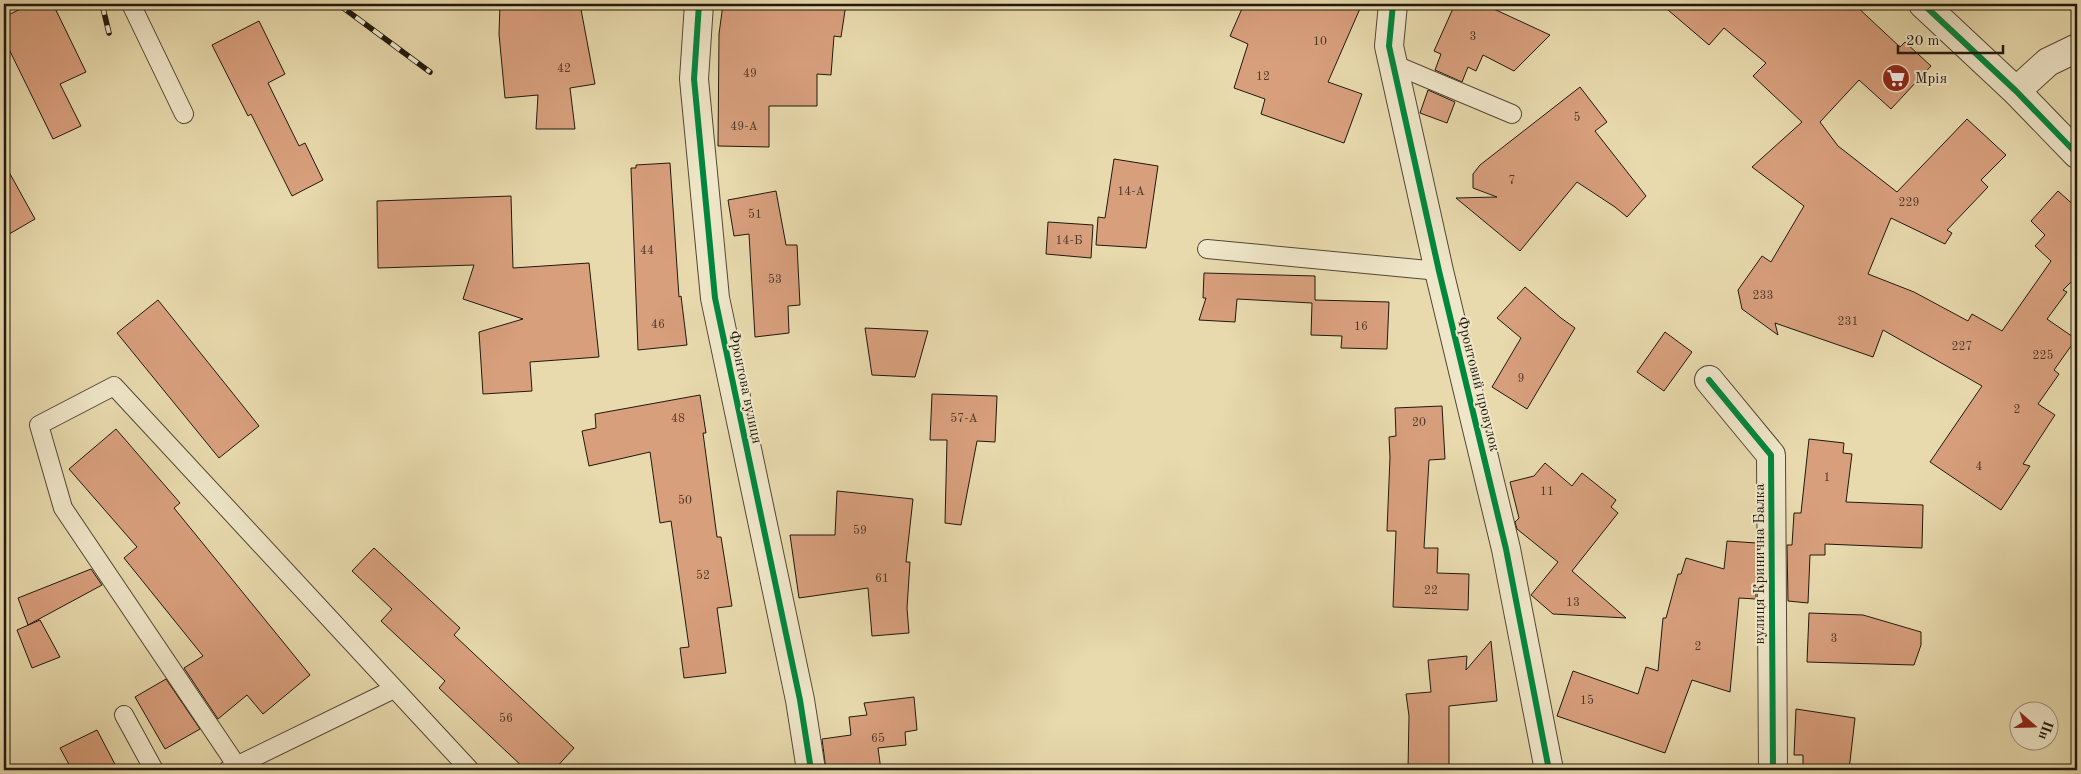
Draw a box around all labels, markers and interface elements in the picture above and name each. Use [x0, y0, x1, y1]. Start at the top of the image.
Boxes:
scale bar [1898, 22, 2004, 54]
house number: 3 [1470, 31, 1476, 43]
text: 20 m [1906, 34, 1940, 49]
house number: 10 [1313, 36, 1327, 48]
house number: 42 [557, 63, 571, 75]
supermarket icon: Мрія [1881, 63, 1911, 93]
house number: 49 [743, 68, 757, 80]
house number: 12 [1256, 71, 1270, 83]
place label: Мрія [1915, 72, 1947, 87]
house number: 5 [1574, 111, 1581, 124]
house number: 49-А [730, 121, 758, 133]
house number: 7 [1509, 175, 1515, 187]
house number: 14-А [1117, 186, 1145, 198]
house number: 229 [1899, 197, 1919, 209]
house number: 51 [748, 208, 762, 221]
house number: 14-Б [1056, 235, 1082, 247]
house number: 44 [640, 245, 654, 257]
house number: 53 [768, 273, 782, 286]
house number: 233 [1753, 290, 1773, 302]
street label: Фронтовий провулок [1454, 315, 1502, 454]
house number: 231 [1838, 316, 1858, 328]
house number: 46 [651, 319, 665, 331]
house number: 16 [1354, 321, 1368, 333]
street label: Фронтова вулиця [725, 329, 764, 445]
house number: 227 [1952, 341, 1972, 353]
house number: 225 [2033, 349, 2053, 362]
house number: 9 [1518, 373, 1524, 385]
house number: 2 [2014, 404, 2020, 416]
house number: 57-А [950, 412, 978, 425]
house number: 48 [671, 413, 685, 425]
house number: 20 [1412, 417, 1426, 429]
house number: 4 [1976, 461, 1983, 473]
house number: 1 [1824, 472, 1830, 484]
street label: вулиця Кринична Балка [1753, 483, 1768, 645]
house number: 11 [1540, 486, 1554, 498]
house number: 50 [678, 494, 692, 507]
house number: 59 [853, 524, 867, 537]
house number: 52 [696, 569, 710, 582]
house number: 61 [875, 573, 889, 585]
house number: 22 [1424, 585, 1438, 597]
house number: 13 [1566, 597, 1580, 609]
house number: 3 [1831, 633, 1837, 645]
house number: 2 [1695, 641, 1701, 653]
house number: 15 [1580, 694, 1594, 707]
north arrow [2008, 702, 2058, 752]
house number: 56 [499, 712, 513, 725]
text: Пн [2035, 719, 2055, 742]
house number: 65 [871, 732, 885, 745]

